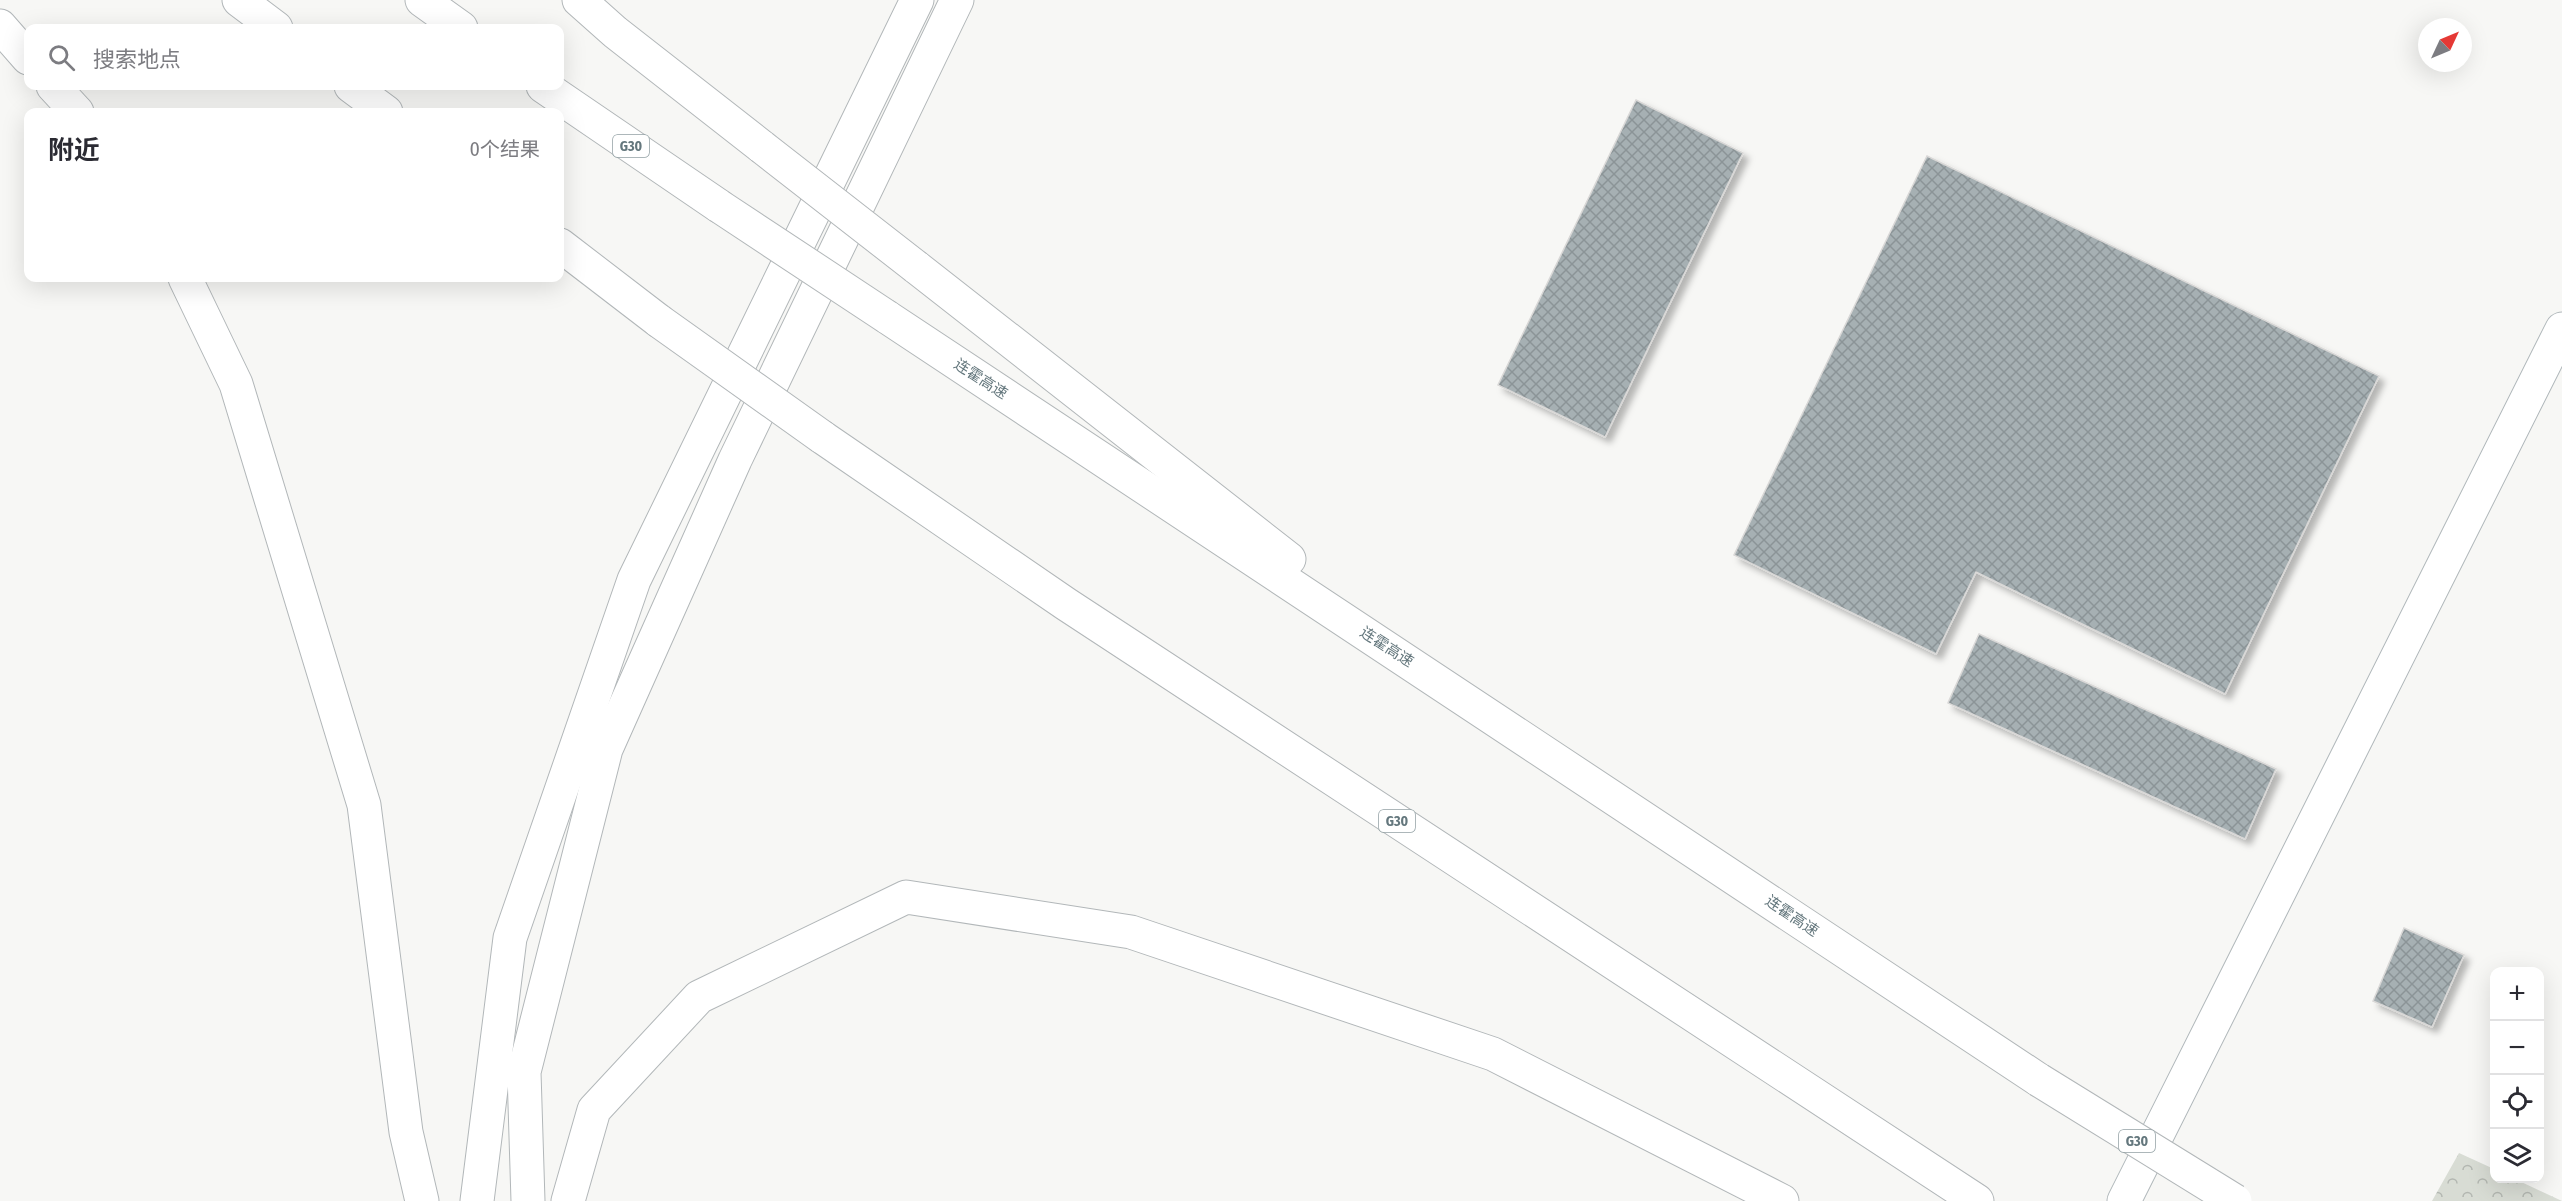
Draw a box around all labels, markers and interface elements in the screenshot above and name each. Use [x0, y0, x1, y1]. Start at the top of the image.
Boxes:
north arrow [2418, 18, 2472, 72]
search box [24, 24, 564, 90]
icon: search [45, 41, 78, 74]
text: 搜索地点 [93, 46, 181, 73]
text: 附近 [48, 135, 100, 166]
road number: G30 [613, 135, 649, 157]
text: 0个结果 [470, 137, 540, 161]
street label: 连霍高速 [951, 355, 1011, 403]
street label: 连霍高速 [1357, 623, 1417, 671]
road number: G30 [1379, 810, 1415, 832]
street label: 连霍高速 [1762, 892, 1822, 940]
map controls [2490, 967, 2544, 1183]
button: + [2490, 967, 2544, 1021]
button: − [2490, 1021, 2544, 1075]
button: locate [2490, 1075, 2544, 1129]
button: layers [2490, 1129, 2544, 1183]
road number: G30 [2119, 1130, 2155, 1152]

